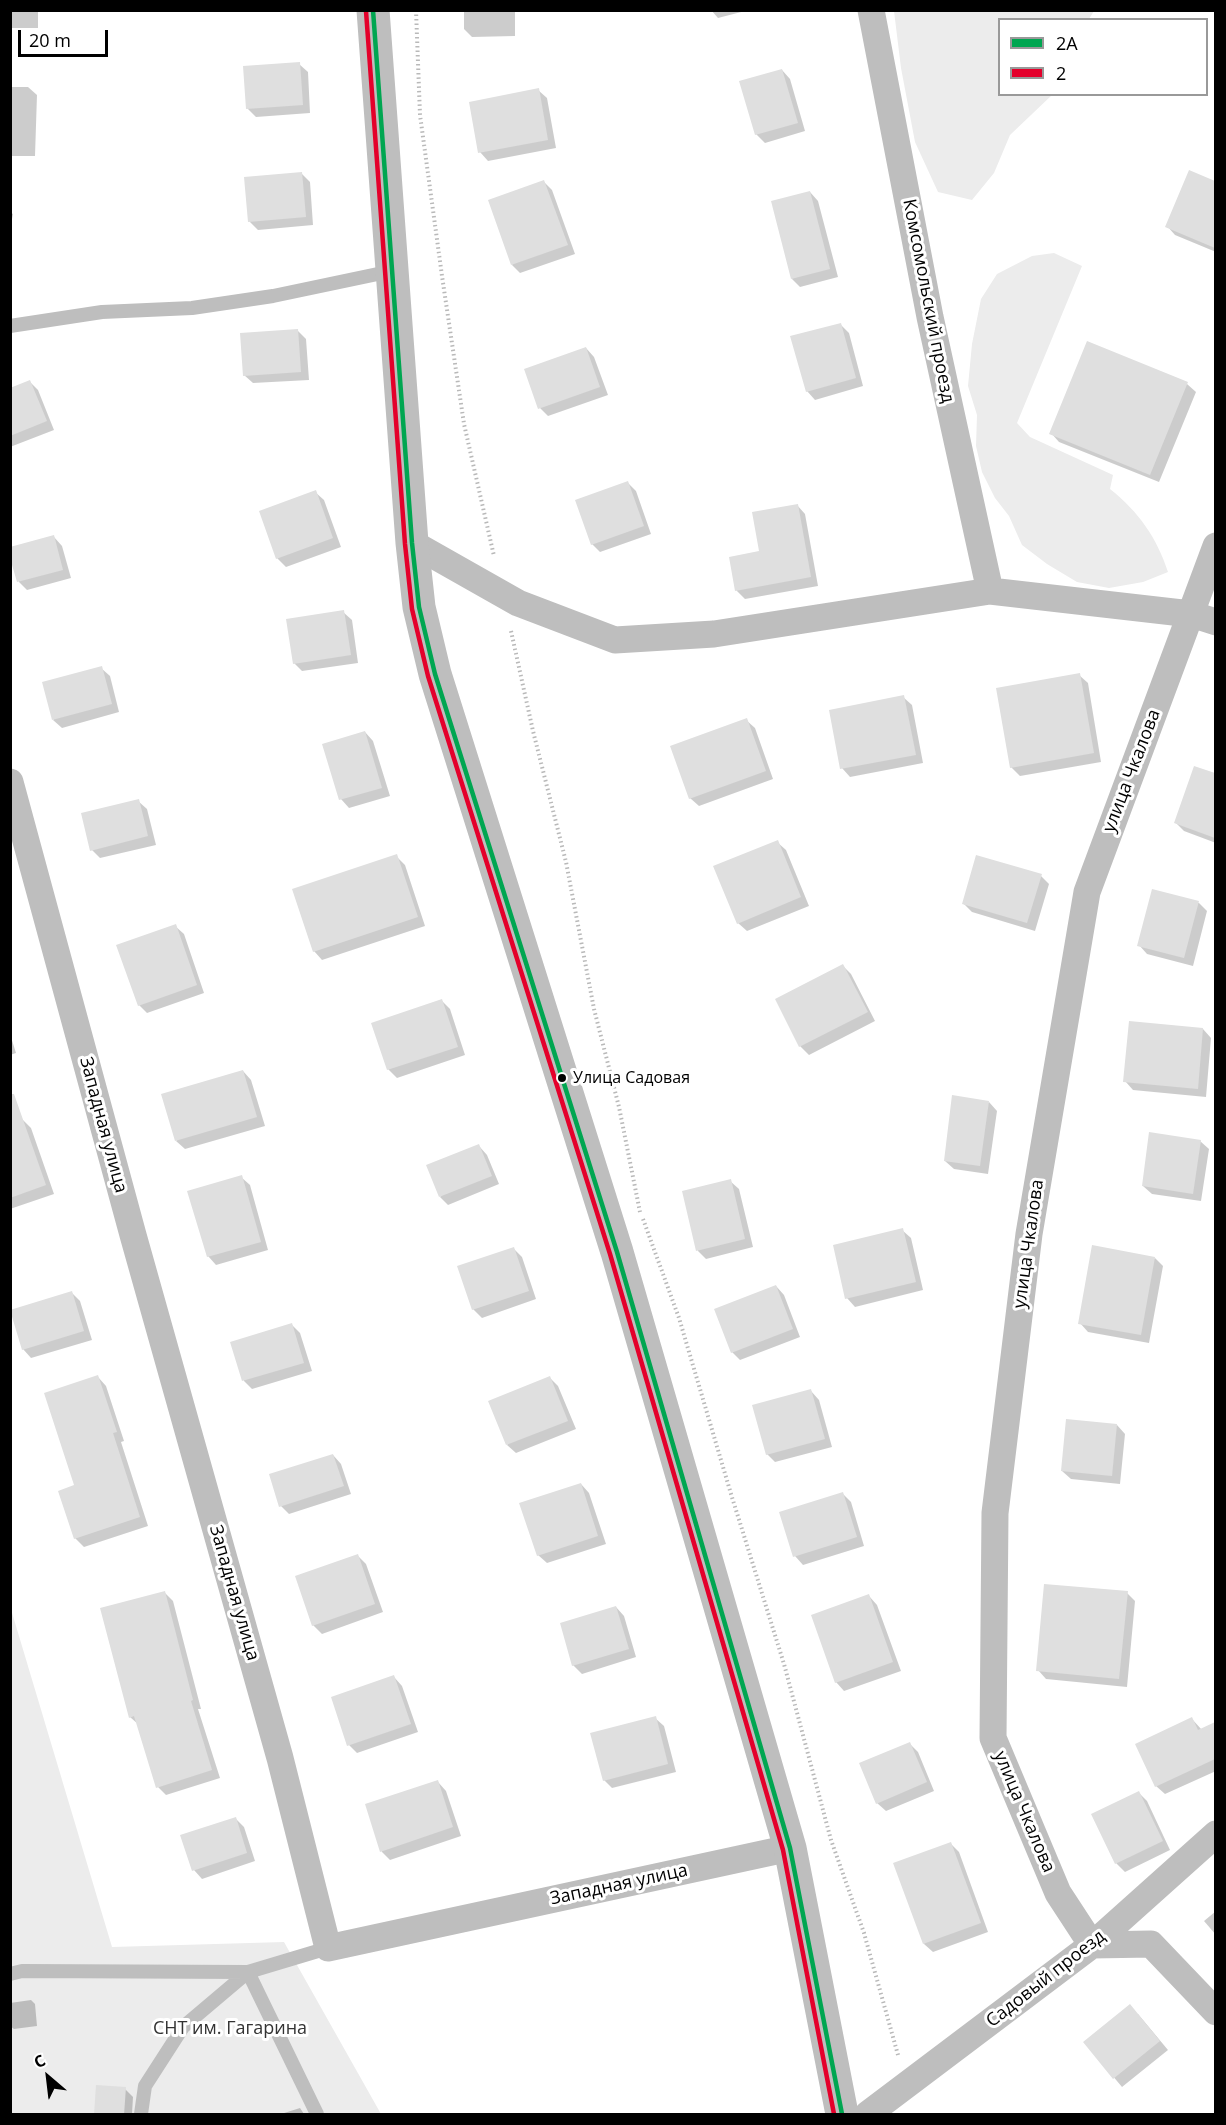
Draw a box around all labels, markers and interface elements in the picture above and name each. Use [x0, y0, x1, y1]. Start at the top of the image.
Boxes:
scale bar [21, 18, 111, 56]
legend [998, 18, 1208, 96]
text: 20 m [29, 28, 71, 52]
text: 2А [1056, 31, 1078, 55]
text: 2 [1056, 61, 1066, 85]
street label: Комсомольский проезд [898, 197, 958, 405]
street label: улица Чкалова [1099, 706, 1165, 836]
street label: Западная улица [74, 1055, 132, 1195]
place label: Улица Садовая [573, 1068, 690, 1088]
marker: Улица Садовая [556, 1072, 568, 1084]
street label: улица Чкалова [1009, 1178, 1049, 1310]
street label: Западная улица [204, 1523, 264, 1663]
street label: улица Чкалова [989, 1748, 1059, 1876]
street label: Западная улица [548, 1860, 690, 1910]
street label: Садовый проезд [982, 1926, 1110, 2032]
park label: СНТ им. Гагарина [153, 2018, 307, 2040]
north arrow [18, 2047, 78, 2107]
text: С [30, 2049, 49, 2073]

